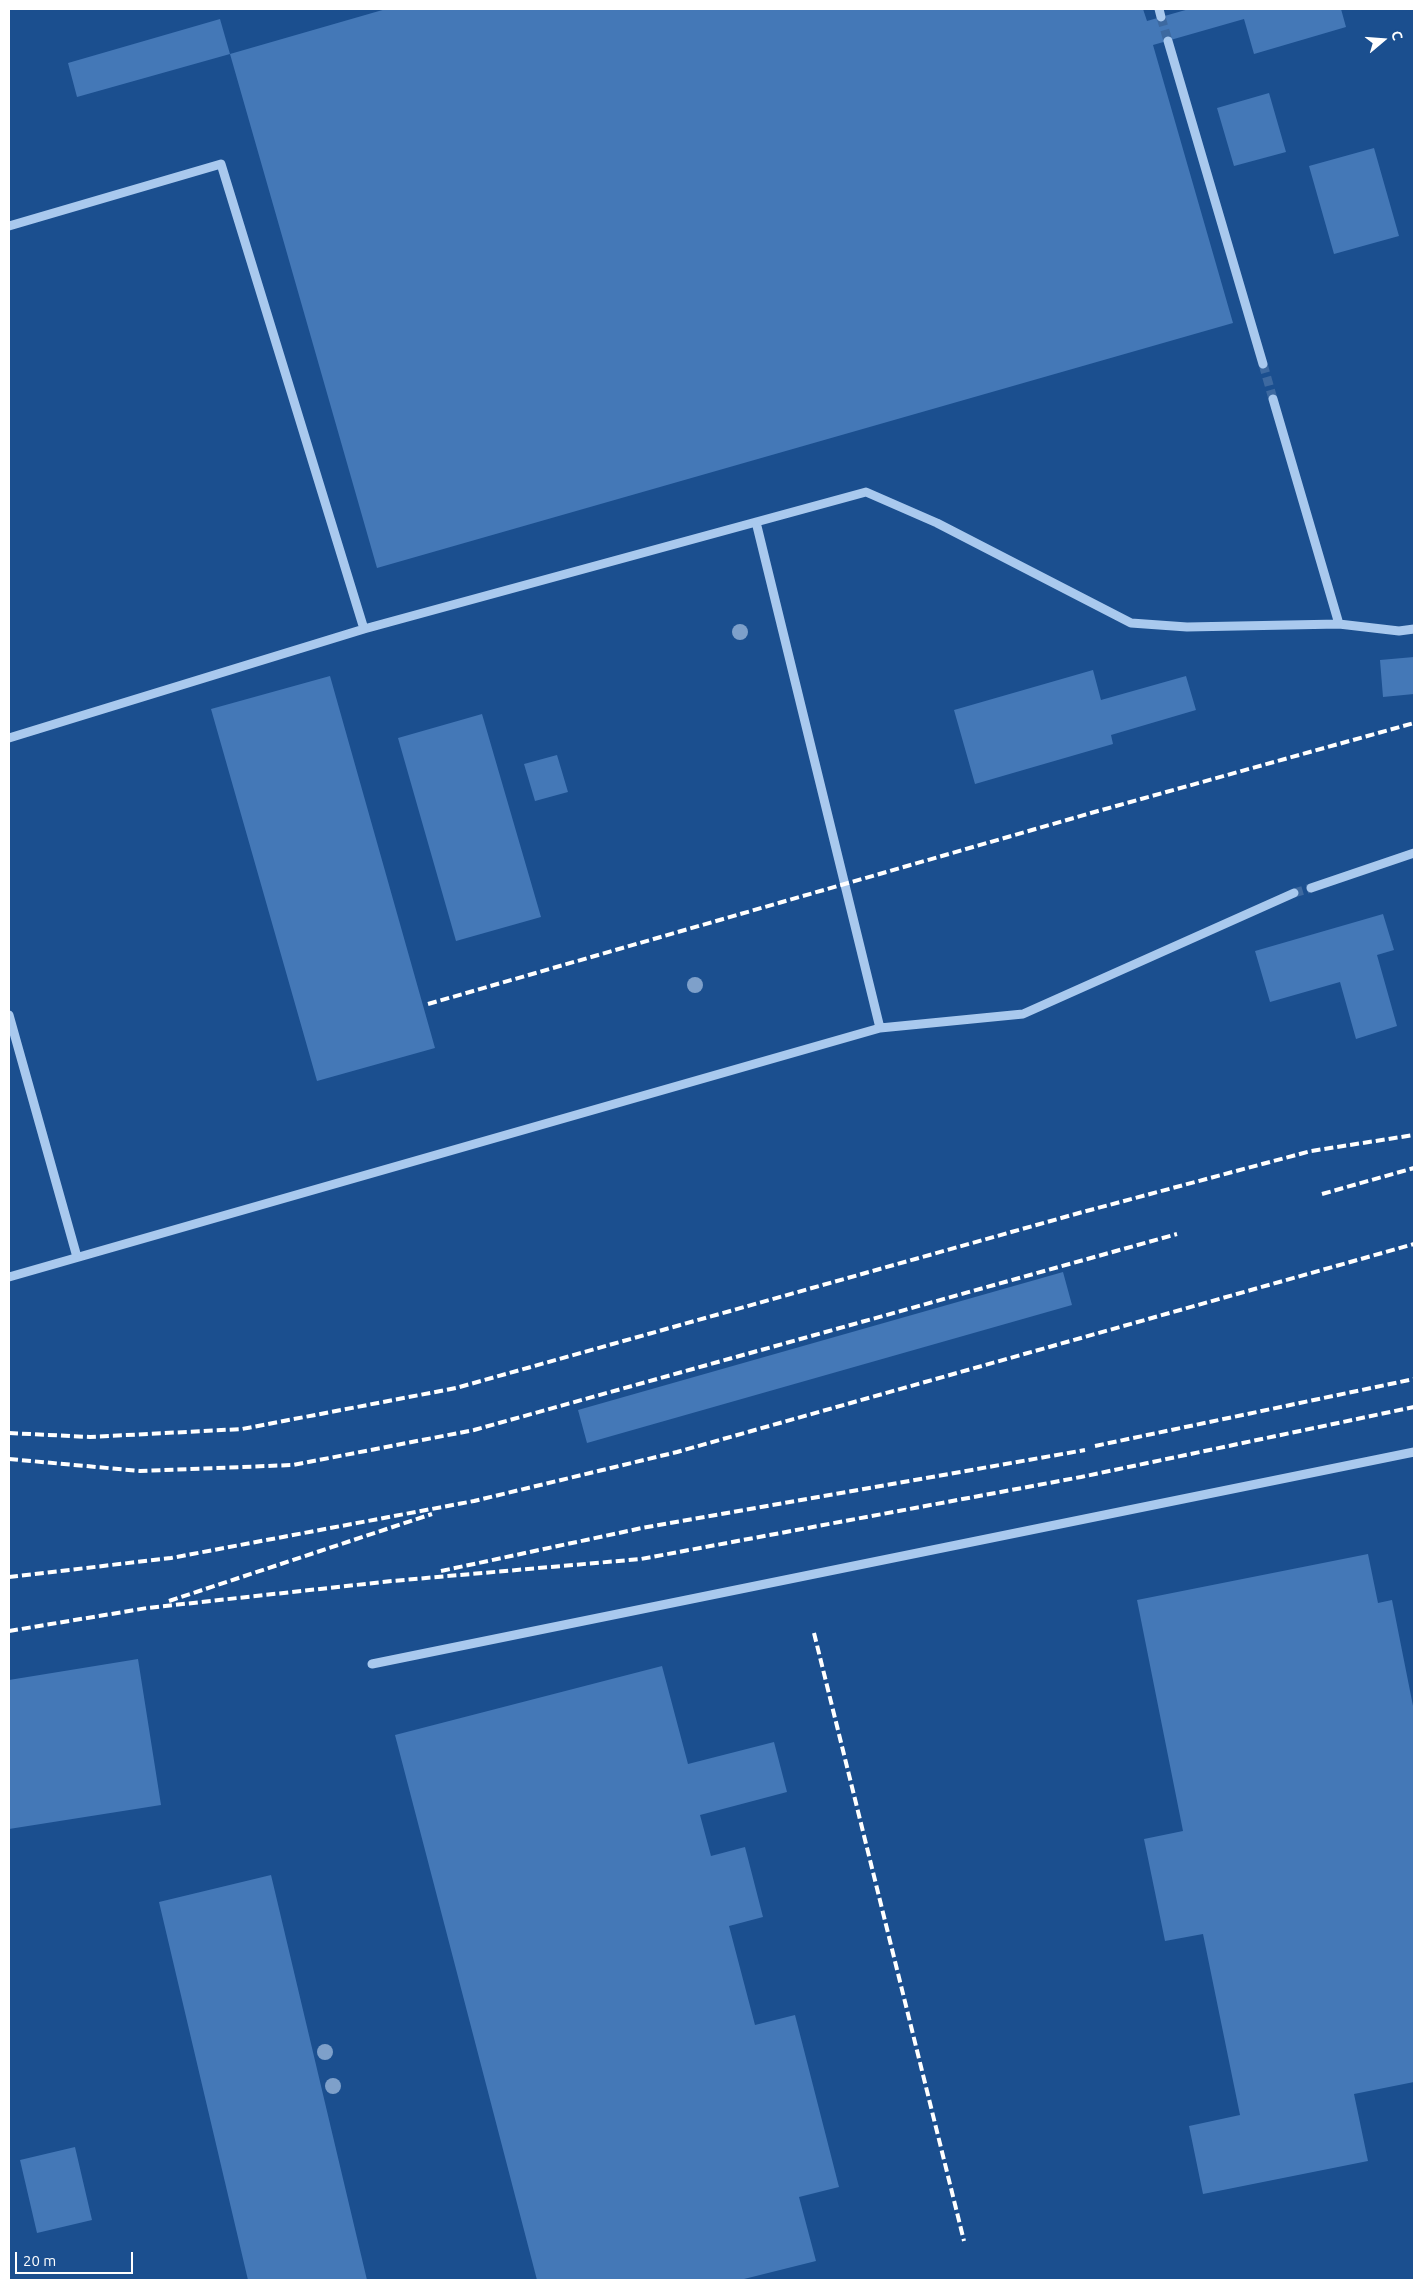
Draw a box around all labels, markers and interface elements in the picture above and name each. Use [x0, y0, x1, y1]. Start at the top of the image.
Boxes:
north arrow [1358, 15, 1408, 65]
text: С [1388, 29, 1406, 42]
scale bar [18, 2242, 135, 2274]
text: 20 m [23, 2252, 56, 2269]

